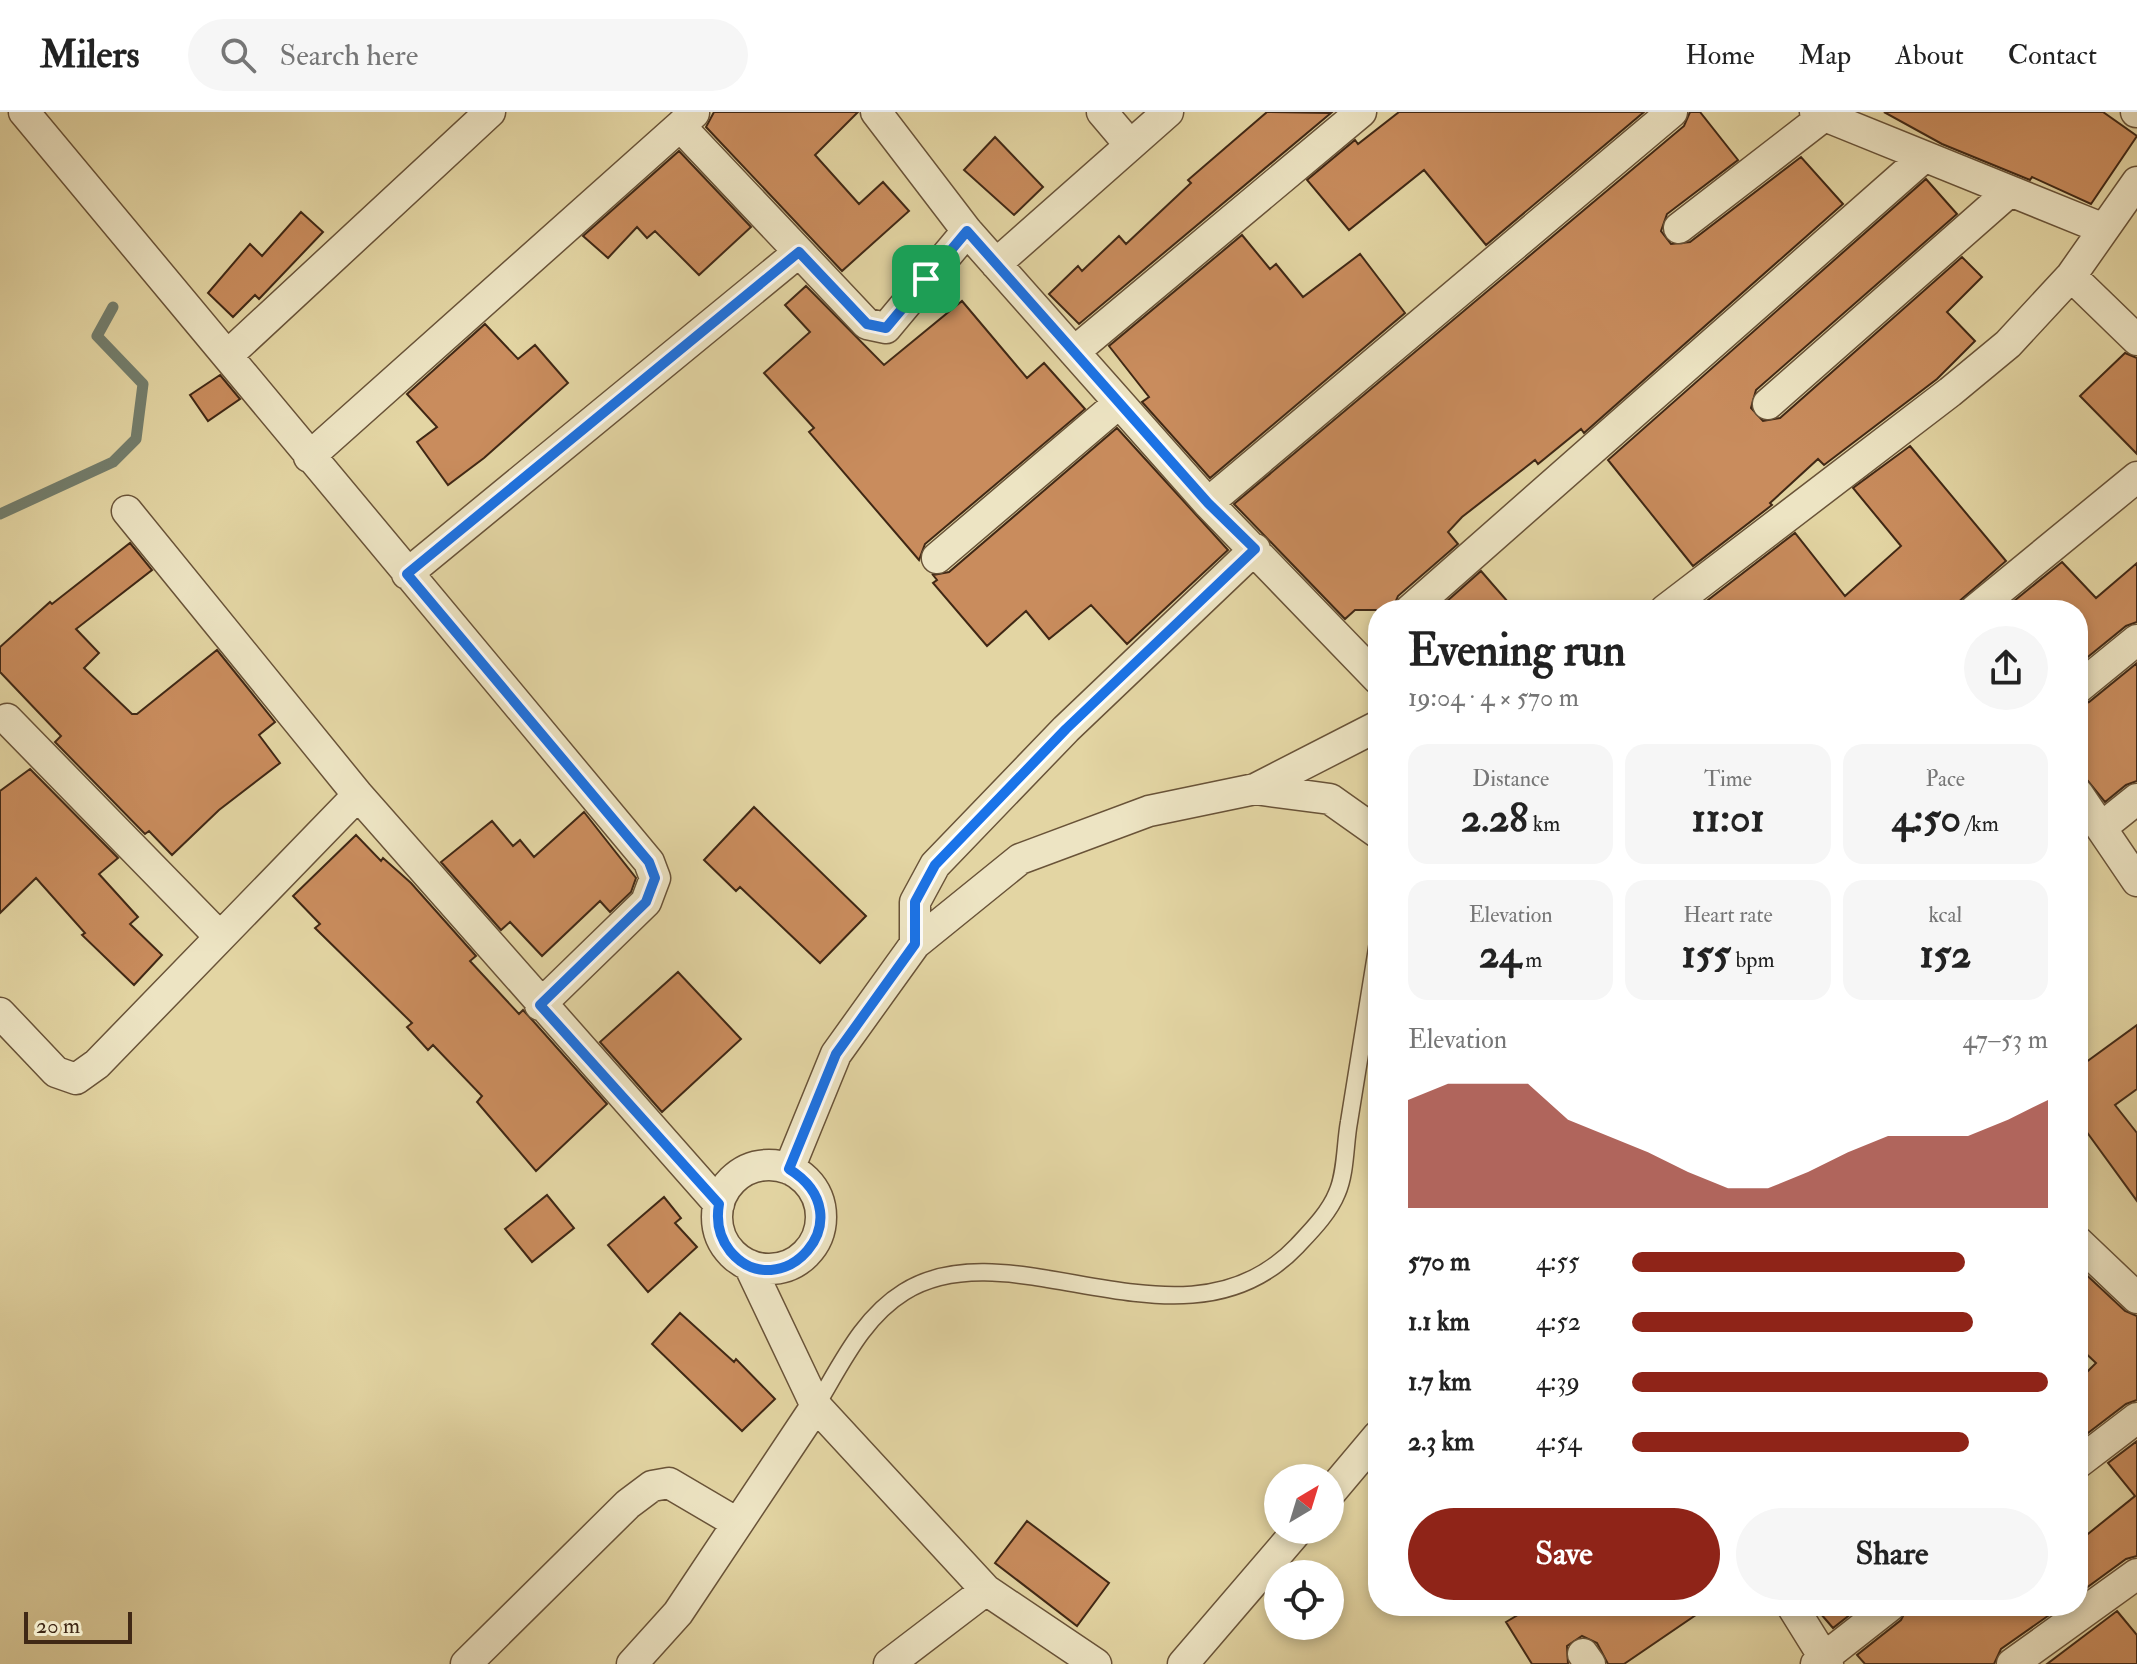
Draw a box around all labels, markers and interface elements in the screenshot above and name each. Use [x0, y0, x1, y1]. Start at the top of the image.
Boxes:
search box [188, 19, 748, 91]
text: Milers [40, 31, 140, 79]
icon: search [216, 33, 260, 77]
text: Search here [280, 37, 418, 74]
text: Home [1685, 38, 1755, 73]
text: Map [1799, 38, 1851, 73]
text: About [1895, 38, 1964, 73]
text: Contact [2008, 38, 2097, 73]
pin [892, 245, 960, 313]
icon: arrive [904, 257, 948, 301]
text: Evening run [1408, 624, 1626, 679]
button: share [1964, 626, 2048, 710]
text: 19:04 · 4 × 570 m [1408, 682, 1579, 714]
text: Distance [1472, 765, 1549, 793]
text: Time [1704, 765, 1752, 793]
text: Pace [1926, 765, 1965, 793]
text: 2.28 [1461, 793, 1528, 844]
text: 11:01 [1691, 793, 1764, 844]
text: 4:50 [1892, 793, 1961, 844]
text: km [1528, 810, 1560, 838]
text: /km [1961, 810, 1999, 838]
text: Elevation [1469, 901, 1553, 929]
text: Heart rate [1683, 901, 1773, 929]
text: kcal [1928, 901, 1962, 929]
text: 24 [1479, 929, 1521, 980]
text: 155 [1682, 929, 1731, 980]
text: 152 [1919, 929, 1971, 980]
text: m [1521, 946, 1542, 974]
text: bpm [1731, 946, 1774, 974]
text: Elevation [1408, 1024, 1507, 1056]
text: 47–53 m [1962, 1024, 2048, 1056]
text: 570 m [1408, 1246, 1470, 1278]
text: 4:55 [1536, 1246, 1579, 1278]
text: 1.1 km [1408, 1306, 1470, 1338]
text: 4:52 [1536, 1306, 1581, 1338]
text: 1.7 km [1408, 1366, 1471, 1398]
text: 4:39 [1536, 1366, 1580, 1398]
text: 2.3 km [1408, 1426, 1474, 1458]
text: 4:54 [1536, 1426, 1581, 1458]
north arrow [1264, 1464, 1344, 1544]
map controls [1264, 1464, 1344, 1640]
button: Save [1408, 1508, 1720, 1600]
button: Share [1736, 1508, 2048, 1600]
button: locate [1264, 1560, 1344, 1640]
scale bar [24, 1608, 132, 1644]
text: 20 m [36, 1612, 80, 1640]

